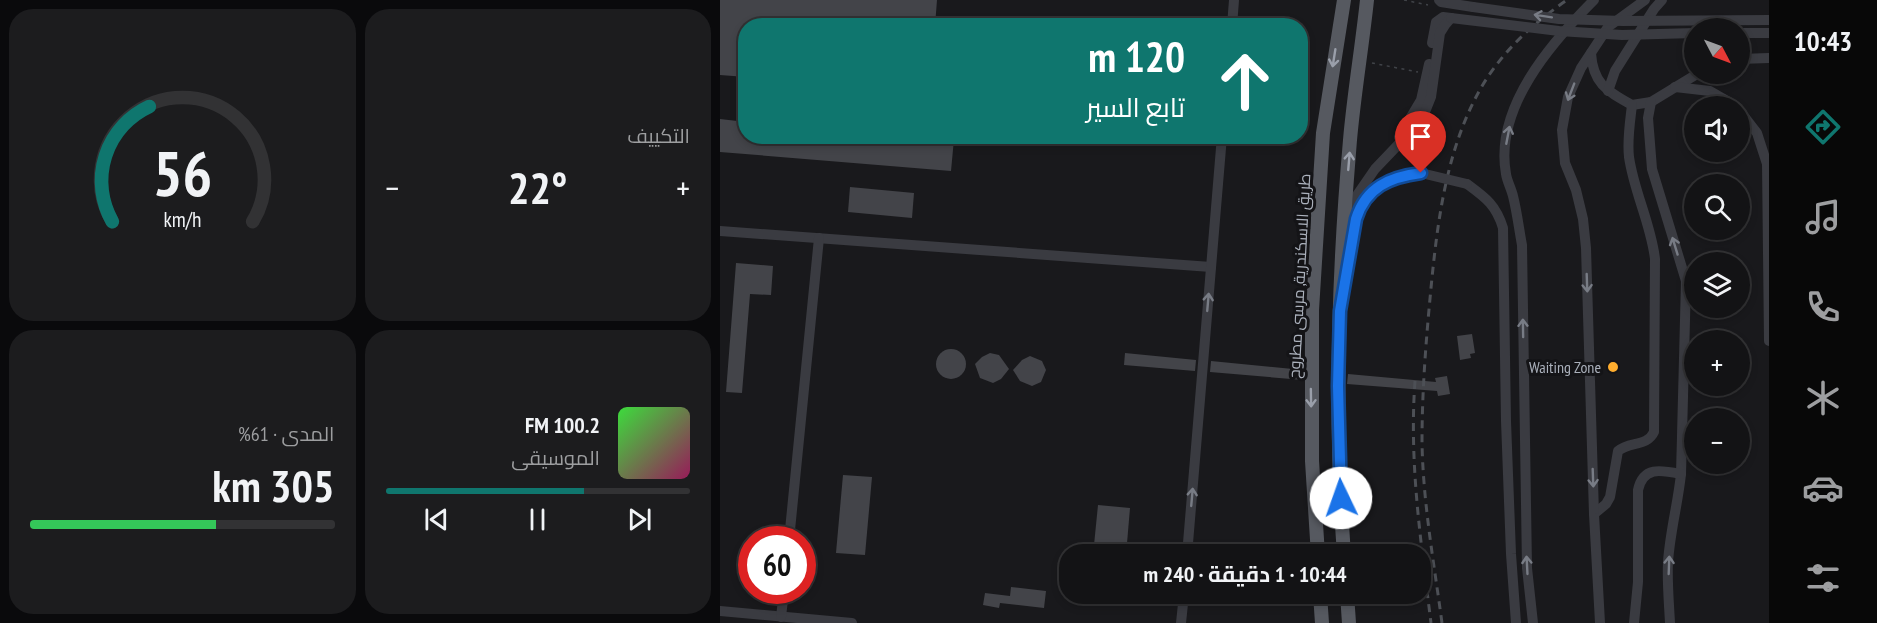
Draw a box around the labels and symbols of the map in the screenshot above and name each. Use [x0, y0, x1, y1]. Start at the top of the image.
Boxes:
one-way arrow [1533, 11, 1553, 22]
north arrow [1684, 18, 1750, 84]
one-way arrow [1328, 47, 1339, 67]
one-way arrow [1564, 83, 1575, 101]
pin [1395, 111, 1446, 173]
one-way arrow [1503, 126, 1514, 145]
one-way arrow [1343, 151, 1354, 171]
street label: طريق الاسكندرية, مرسى مطروح [1284, 173, 1316, 379]
one-way arrow [1669, 237, 1680, 256]
one-way arrow [1581, 272, 1593, 292]
one-way arrow [1203, 293, 1214, 313]
one-way arrow [1517, 318, 1529, 338]
place label: Waiting Zone [1529, 357, 1601, 377]
marker: Waiting Zone [1606, 360, 1620, 374]
one-way arrow [1305, 388, 1317, 408]
position arrow [1309, 466, 1373, 530]
one-way arrow [1587, 467, 1599, 487]
one-way arrow [1187, 487, 1198, 507]
speed limit sign: 60 [738, 526, 816, 604]
one-way arrow [1521, 555, 1532, 575]
one-way arrow [1663, 555, 1674, 575]

